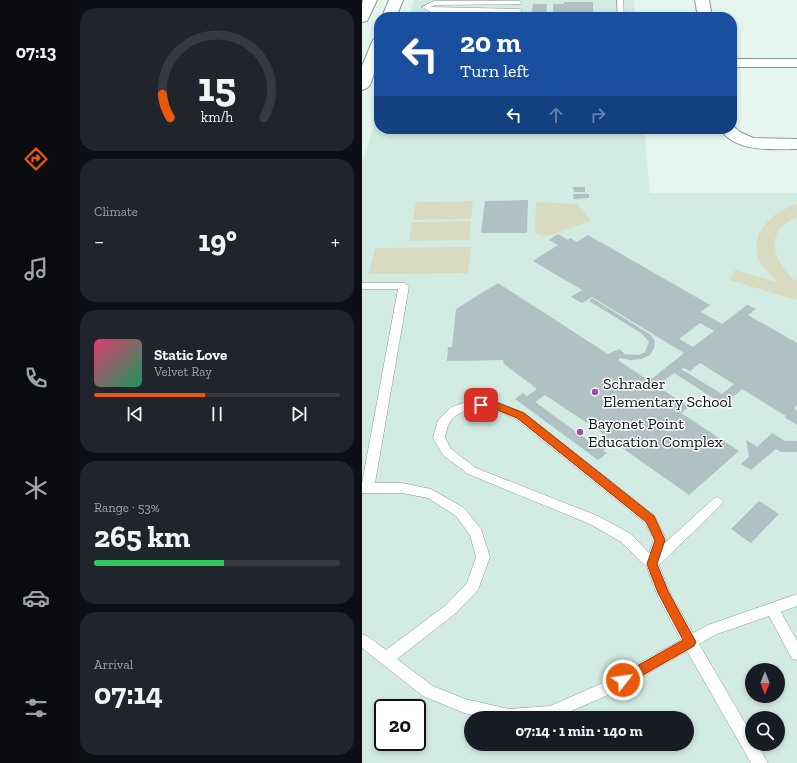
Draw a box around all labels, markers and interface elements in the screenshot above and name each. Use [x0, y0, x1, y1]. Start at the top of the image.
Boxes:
text: 20 m [460, 26, 521, 59]
icon: left [394, 28, 446, 80]
text: 07:13 [16, 41, 56, 63]
text: Turn left [460, 60, 529, 82]
text: 15 [198, 61, 236, 111]
icon: left [503, 104, 525, 126]
icon: ahead [545, 104, 567, 126]
icon: right [587, 104, 609, 126]
text: km/h [201, 108, 233, 125]
icon: directions [22, 145, 50, 173]
text: Climate [94, 204, 138, 219]
text: 19° [198, 223, 237, 259]
text: − [94, 228, 104, 255]
text: + [331, 228, 340, 255]
icon: music [22, 255, 50, 283]
text: Static Love [154, 346, 227, 364]
icon: phone [22, 364, 50, 392]
text: Velvet Ray [154, 364, 212, 379]
place label: Schrader Elementary School [603, 374, 732, 411]
marker: Schrader Elementary School [590, 387, 600, 397]
pin [464, 388, 498, 422]
icon: arrive [470, 394, 492, 416]
icon: previous [124, 403, 146, 425]
icon: pause [206, 403, 228, 425]
icon: next [288, 403, 310, 425]
place label: Bayonet Point Education Complex [588, 414, 723, 451]
marker: Bayonet Point Education Complex [575, 427, 585, 437]
icon: climate [22, 474, 50, 502]
text: Range · 53% [94, 500, 160, 515]
text: 265 km [94, 519, 190, 555]
icon: car [22, 584, 50, 612]
text: Arrival [94, 657, 133, 672]
position arrow [602, 659, 644, 701]
north arrow [745, 663, 785, 703]
map controls [745, 663, 785, 751]
text: 07:14 [94, 676, 163, 712]
icon: filters [22, 694, 50, 722]
speed limit sign: 20 [374, 699, 426, 751]
button: search [745, 711, 785, 751]
text: 07:14 · 1 min · 140 m [515, 722, 643, 740]

